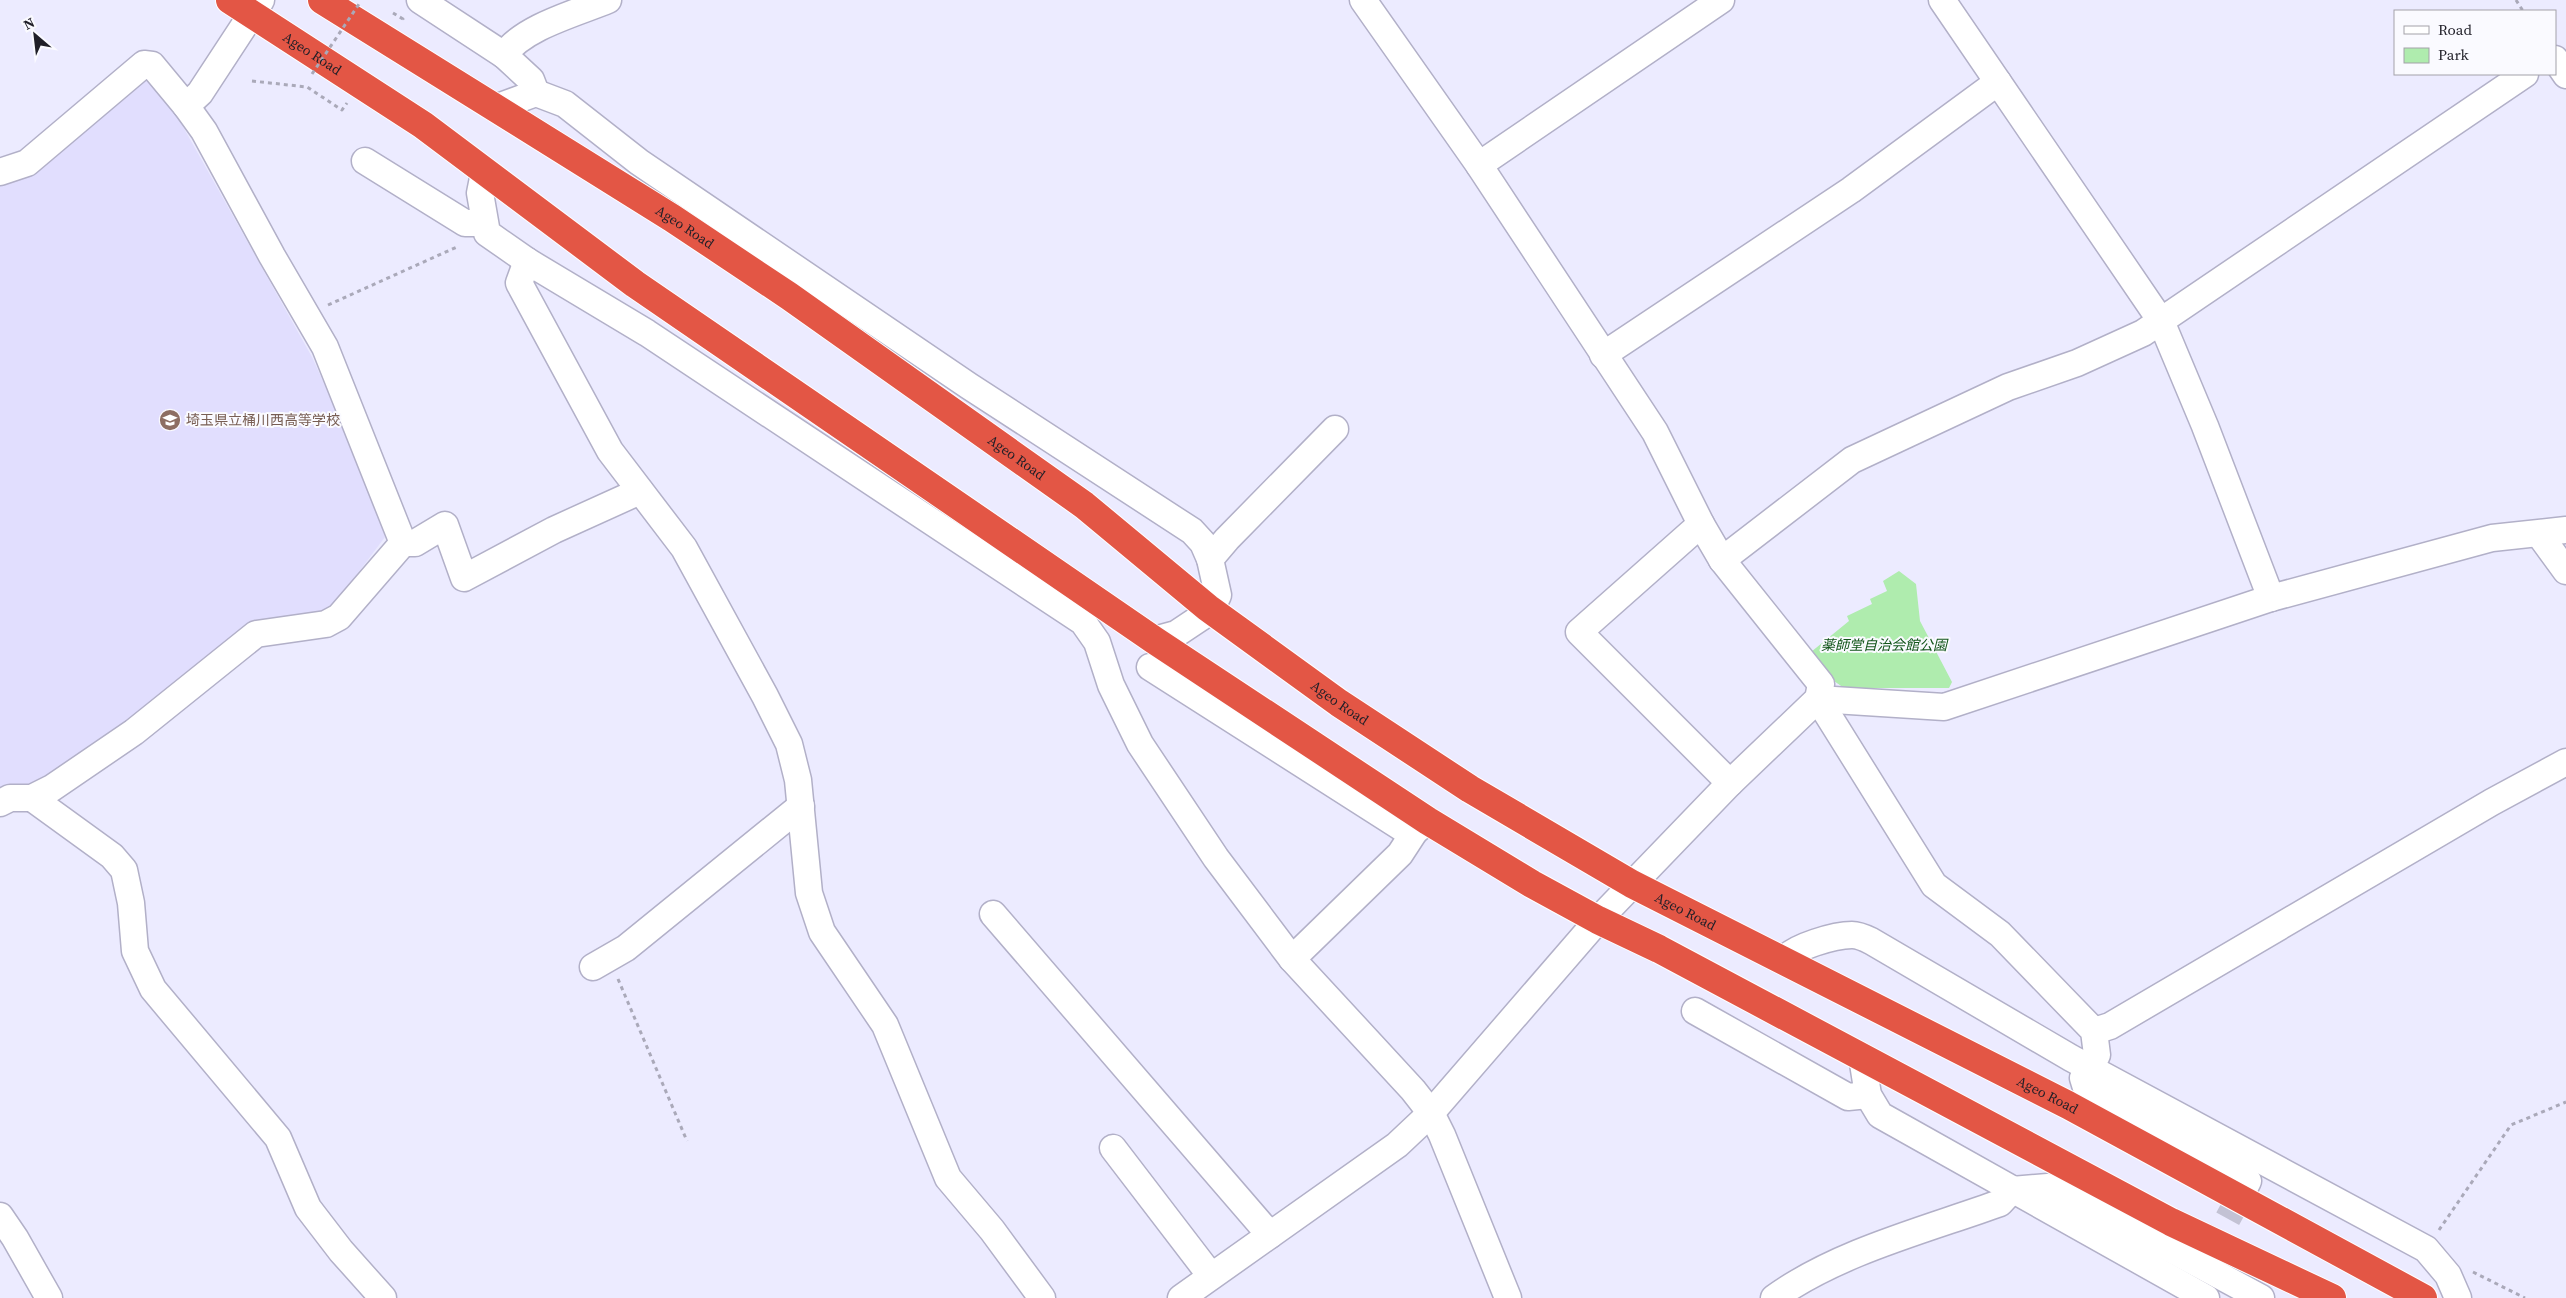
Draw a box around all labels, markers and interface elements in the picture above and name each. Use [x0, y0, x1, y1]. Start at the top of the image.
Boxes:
north arrow [10, 10, 60, 60]
legend [2394, 10, 2556, 75]
text: N [20, 12, 38, 35]
text: Road [2438, 19, 2472, 40]
street label: Ageo Road [279, 27, 346, 80]
text: Park [2438, 44, 2470, 65]
street label: Ageo Road [652, 200, 718, 253]
school or university icon: 埼玉県立桶川西高等学校 [158, 408, 182, 432]
place label: 埼玉県立桶川西高等学校 [186, 410, 340, 430]
street label: Ageo Road [984, 430, 1050, 485]
park label: 薬師堂自治会館公園 [1821, 635, 1949, 655]
street label: Ageo Road [1307, 676, 1373, 730]
street label: Ageo Road [1651, 887, 1720, 935]
street label: Ageo Road [2014, 1071, 2082, 1119]

